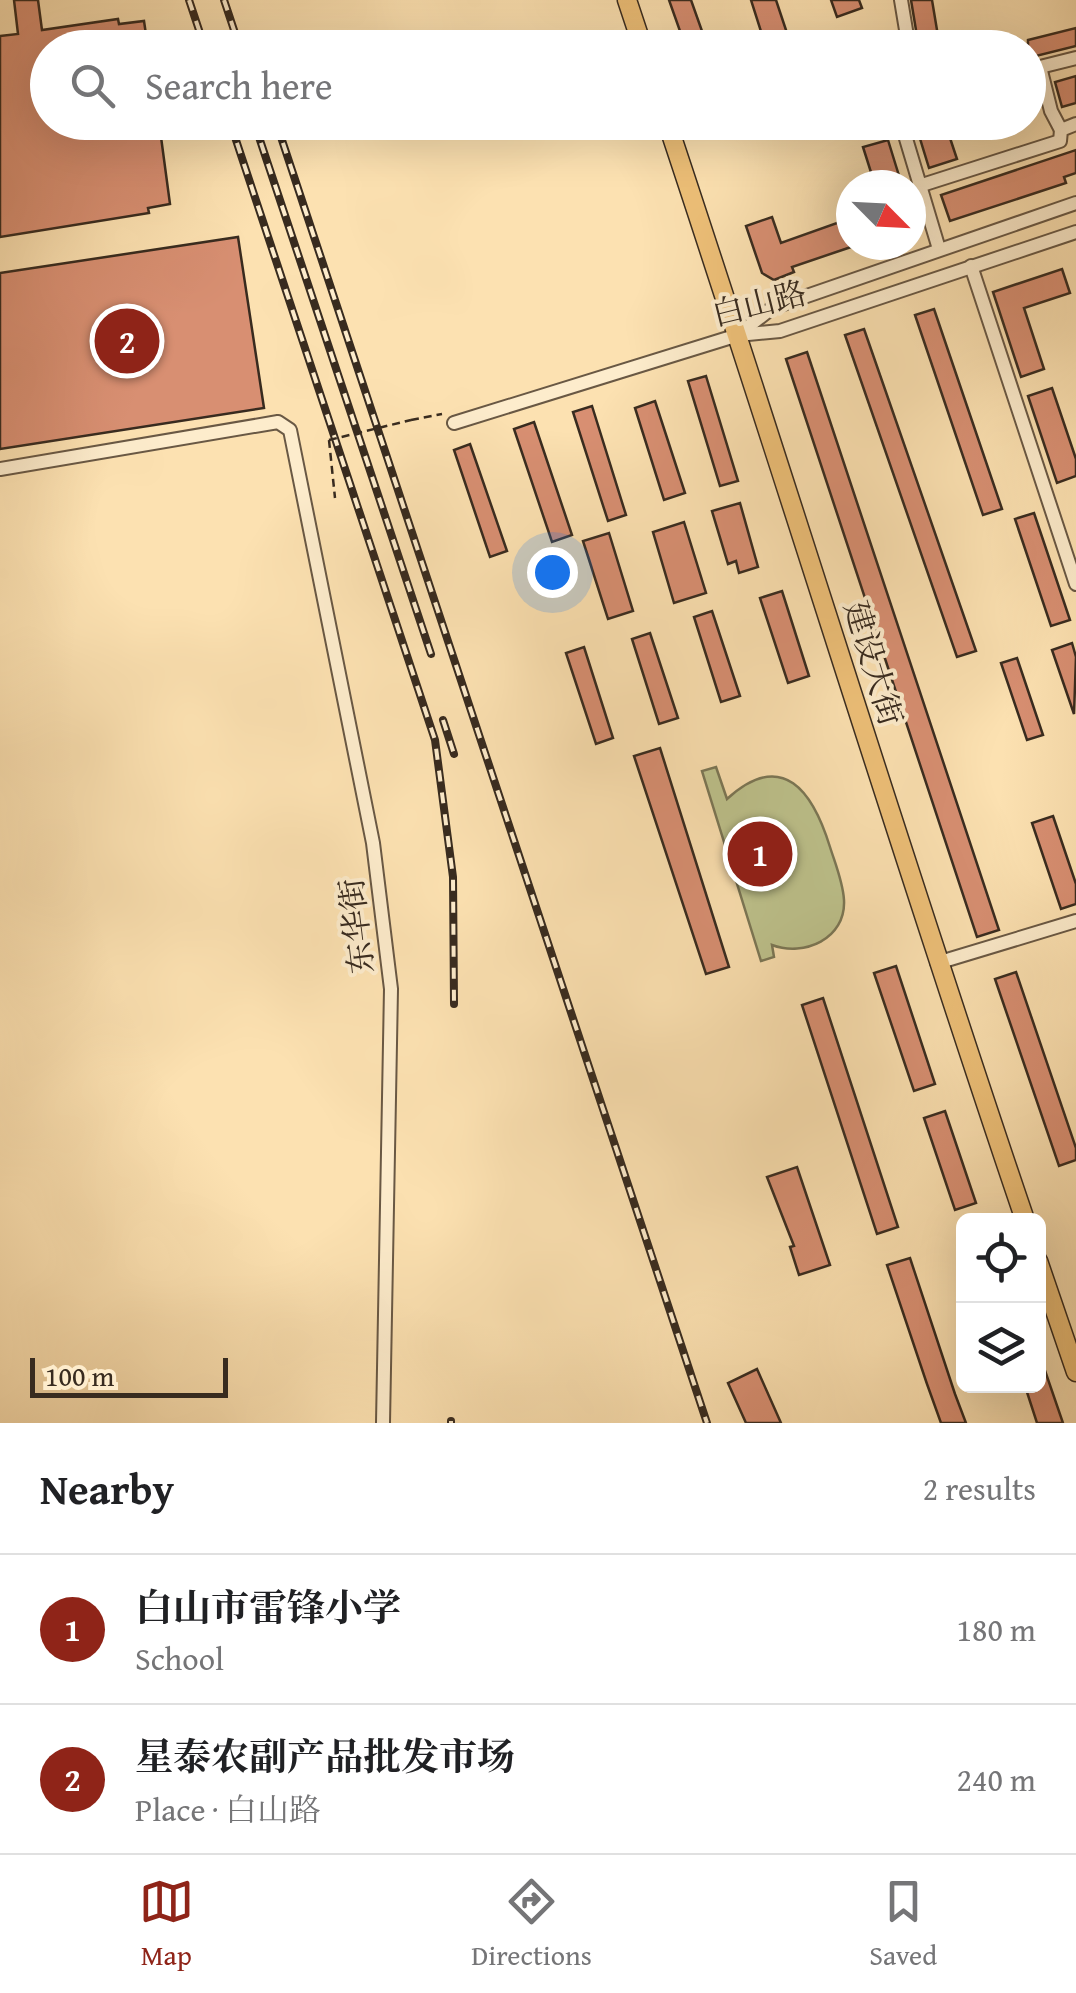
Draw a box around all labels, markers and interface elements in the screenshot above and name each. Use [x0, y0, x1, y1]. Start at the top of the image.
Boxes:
search box [30, 30, 1046, 140]
text: Search here [145, 57, 333, 113]
icon: search [65, 58, 120, 113]
north arrow [836, 170, 926, 260]
street label: 白山路 [707, 269, 811, 337]
pin: 2 [94, 304, 160, 378]
your location [527, 547, 578, 598]
street label: 建设大街 [833, 595, 915, 731]
pin: 1 [728, 816, 792, 892]
street label: 东华街 [327, 875, 385, 977]
map controls [956, 1213, 1046, 1393]
button: locate [956, 1213, 1046, 1303]
button: layers [956, 1303, 1046, 1393]
scale bar [30, 1353, 228, 1398]
text: 100 m [45, 1355, 114, 1396]
text: Nearby [40, 1458, 174, 1519]
text: 2 results [923, 1465, 1036, 1512]
text: 白山市雷锋小学 [135, 1579, 401, 1635]
text: 1 [64, 1606, 81, 1653]
text: 180 m [957, 1606, 1036, 1653]
text: School [135, 1635, 224, 1682]
text: 星泰农副产品批发市场 [135, 1728, 515, 1784]
text: 2 [64, 1756, 81, 1803]
text: 240 m [957, 1756, 1036, 1803]
text: Place · 白山路 [135, 1786, 321, 1833]
tab: Map [139, 1874, 194, 1975]
tab: Directions [471, 1874, 592, 1975]
tab: Saved [869, 1874, 937, 1975]

